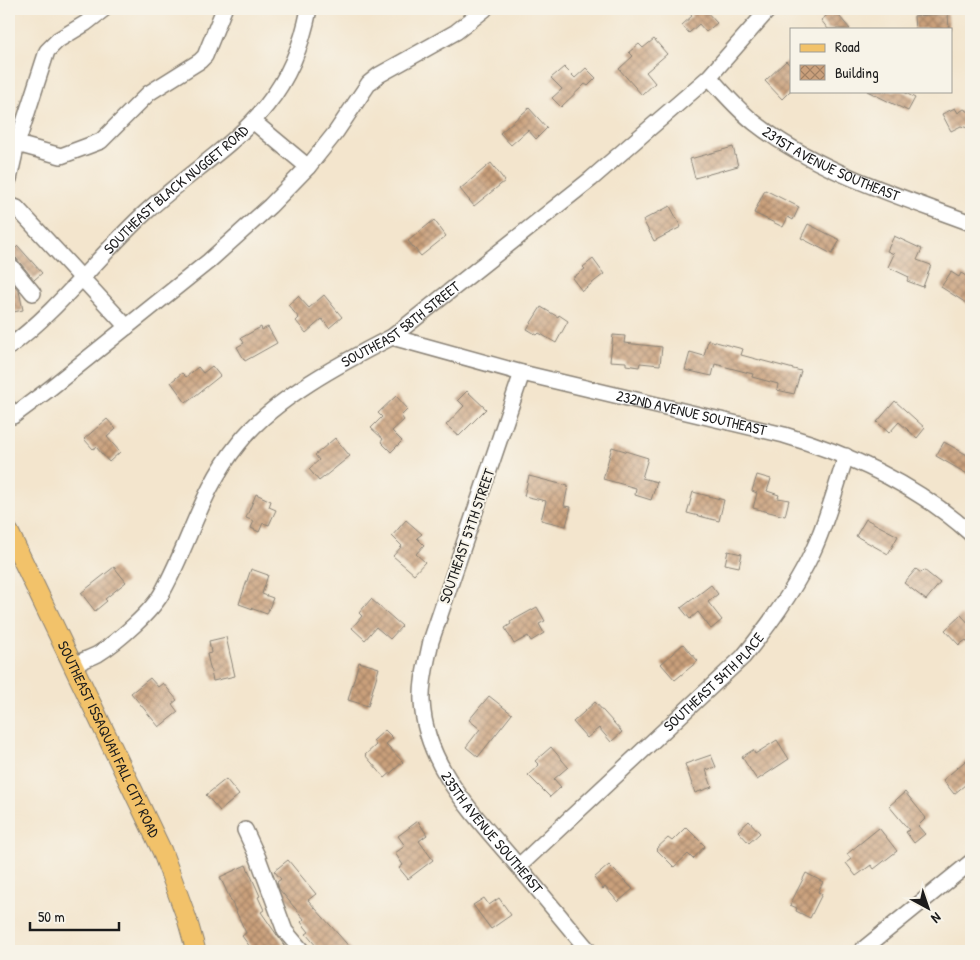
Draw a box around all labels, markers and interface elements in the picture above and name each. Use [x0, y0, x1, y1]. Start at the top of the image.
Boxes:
legend [790, 28, 952, 92]
text: Road [835, 36, 860, 57]
text: Building [835, 62, 879, 83]
street label: SOUTHEAST BLACK NUGGET ROAD [99, 119, 254, 258]
street label: 231ST AVENUE SOUTHEAST [758, 121, 904, 206]
street label: SOUTHEAST 58TH STREET [337, 275, 465, 372]
street label: 232ND AVENUE SOUTHEAST [614, 385, 770, 441]
street label: SOUTHEAST 57TH STREET [434, 465, 500, 606]
street label: SOUTHEAST 54TH PLACE [659, 628, 769, 736]
street label: SOUTHEAST ISSAQUAH FALL CITY ROAD [53, 637, 165, 842]
street label: 235TH AVENUE SOUTHEAST [436, 767, 549, 899]
north arrow [902, 882, 952, 932]
scale bar [30, 900, 119, 932]
text: 50 m [38, 906, 65, 927]
text: N [927, 909, 946, 928]

